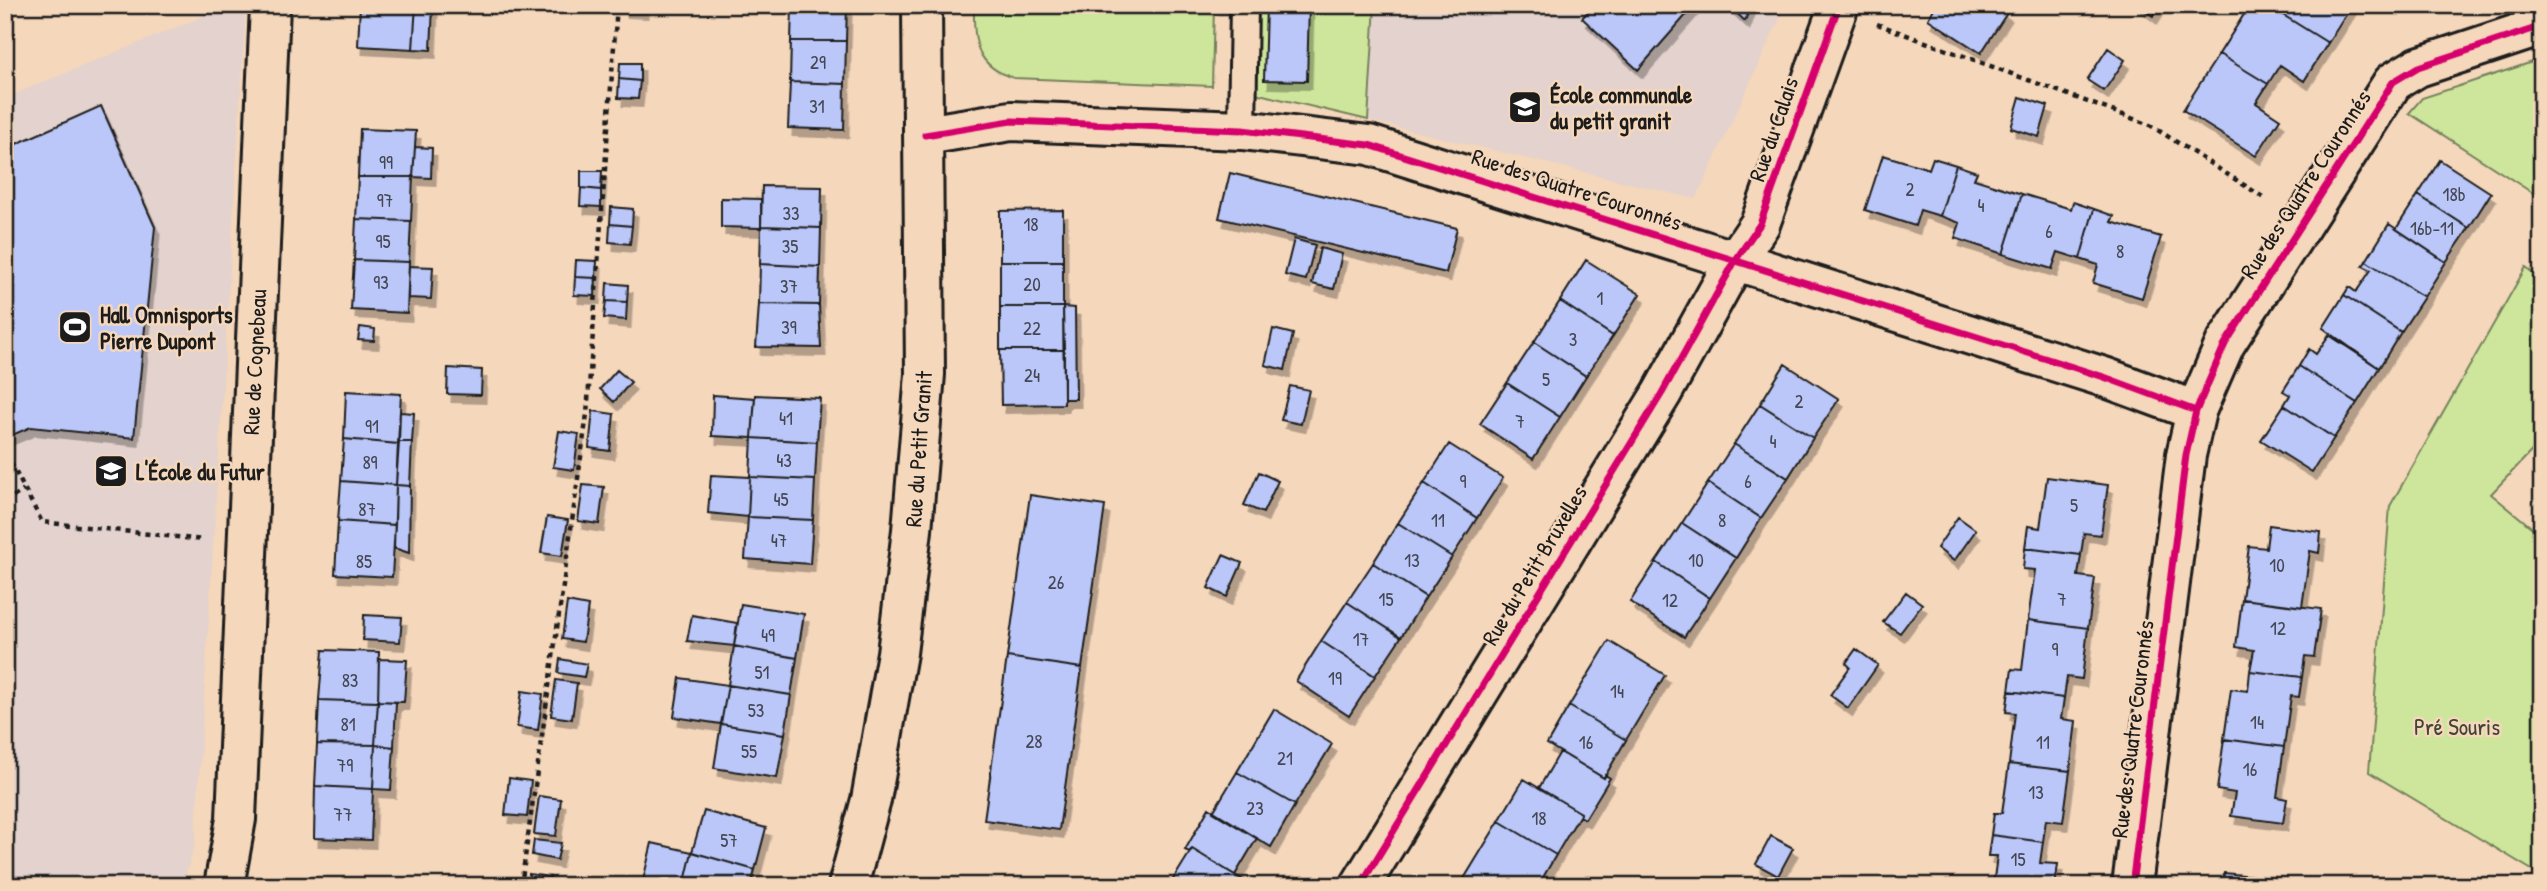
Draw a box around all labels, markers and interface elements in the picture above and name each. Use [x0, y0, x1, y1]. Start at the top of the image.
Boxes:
house number: 29 [810, 49, 826, 75]
street label: Rue du Calais [1741, 73, 1805, 185]
place label: École communale du petit granit [1550, 79, 1693, 137]
street label: Rue des Quatre Couronnés [2232, 84, 2378, 284]
school or university icon: École communale du petit granit [1506, 88, 1544, 126]
house number: 31 [809, 93, 825, 119]
street label: Rue des Quatre Couronnés [1468, 140, 1686, 238]
house number: 99 [379, 149, 393, 175]
house number: 2 [1906, 176, 1915, 202]
house number: 18b [2443, 181, 2466, 207]
house number: 97 [377, 187, 393, 213]
house number: 4 [1977, 192, 1985, 218]
house number: 33 [782, 200, 800, 226]
house number: 18 [1023, 211, 1039, 237]
house number: 16b-11 [2410, 215, 2454, 241]
house number: 6 [2045, 218, 2053, 244]
house number: 95 [375, 228, 391, 254]
house number: 35 [782, 233, 798, 259]
house number: 8 [2116, 238, 2124, 264]
house number: 93 [373, 269, 389, 295]
house number: 20 [1023, 271, 1041, 297]
house number: 37 [780, 273, 798, 299]
house number: 1 [1597, 285, 1604, 311]
street label: Rue de Cognebeau [235, 288, 273, 436]
place label: Hall Omnisports Pierre Dupont [100, 299, 233, 357]
sports icon: Hall Omnisports Pierre Dupont [56, 308, 94, 346]
house number: 39 [781, 314, 797, 340]
house number: 22 [1023, 315, 1041, 341]
house number: 3 [1569, 326, 1577, 352]
house number: 24 [1024, 362, 1040, 388]
house number: 5 [1542, 366, 1550, 392]
street label: Rue du Petit Granit [897, 369, 939, 528]
house number: 2 [1795, 388, 1804, 414]
house number: 41 [779, 405, 793, 431]
house number: 7 [1515, 408, 1525, 434]
house number: 91 [365, 413, 379, 439]
house number: 4 [1769, 428, 1777, 454]
house number: 43 [776, 447, 792, 473]
house number: 89 [362, 449, 378, 475]
school or university icon: L'École du Futur [92, 452, 130, 490]
place label: L'École du Futur [136, 456, 265, 487]
house number: 9 [1460, 468, 1467, 494]
house number: 6 [1744, 468, 1752, 494]
street label: Rue du Petit Bruxelles [1474, 479, 1594, 651]
house number: 45 [773, 486, 789, 512]
house number: 5 [2070, 492, 2078, 518]
house number: 87 [358, 496, 376, 522]
house number: 11 [1431, 507, 1445, 533]
house number: 8 [1718, 507, 1726, 533]
house number: 47 [771, 527, 787, 553]
house number: 13 [1404, 547, 1420, 573]
house number: 10 [1688, 547, 1704, 573]
house number: 85 [356, 548, 372, 574]
house number: 10 [2269, 552, 2285, 578]
house number: 26 [1048, 569, 1064, 595]
house number: 15 [1379, 586, 1393, 612]
house number: 7 [2057, 586, 2067, 612]
house number: 12 [1662, 587, 1678, 613]
house number: 12 [2270, 615, 2286, 641]
street label: Rue des Quatre Couronnés [2103, 618, 2161, 840]
house number: 49 [761, 622, 775, 648]
house number: 17 [1353, 626, 1369, 652]
house number: 9 [2052, 636, 2059, 662]
house number: 51 [755, 659, 770, 685]
house number: 19 [1328, 665, 1342, 691]
house number: 83 [342, 667, 358, 693]
house number: 14 [1610, 678, 1624, 704]
house number: 53 [748, 697, 764, 723]
house number: 14 [2250, 709, 2264, 735]
house number: 81 [340, 711, 356, 737]
park label: Pré Souris [2414, 711, 2500, 742]
house number: 28 [1025, 728, 1043, 754]
house number: 16 [1579, 729, 1593, 755]
house number: 11 [2036, 729, 2050, 755]
house number: 55 [741, 738, 757, 764]
house number: 21 [1277, 745, 1293, 771]
house number: 79 [337, 752, 353, 778]
house number: 16 [2243, 756, 2257, 782]
house number: 13 [2028, 779, 2044, 805]
house number: 23 [1246, 795, 1264, 821]
house number: 77 [334, 801, 352, 827]
house number: 18 [1531, 805, 1547, 831]
house number: 57 [720, 827, 738, 853]
house number: 15 [2011, 846, 2025, 872]

